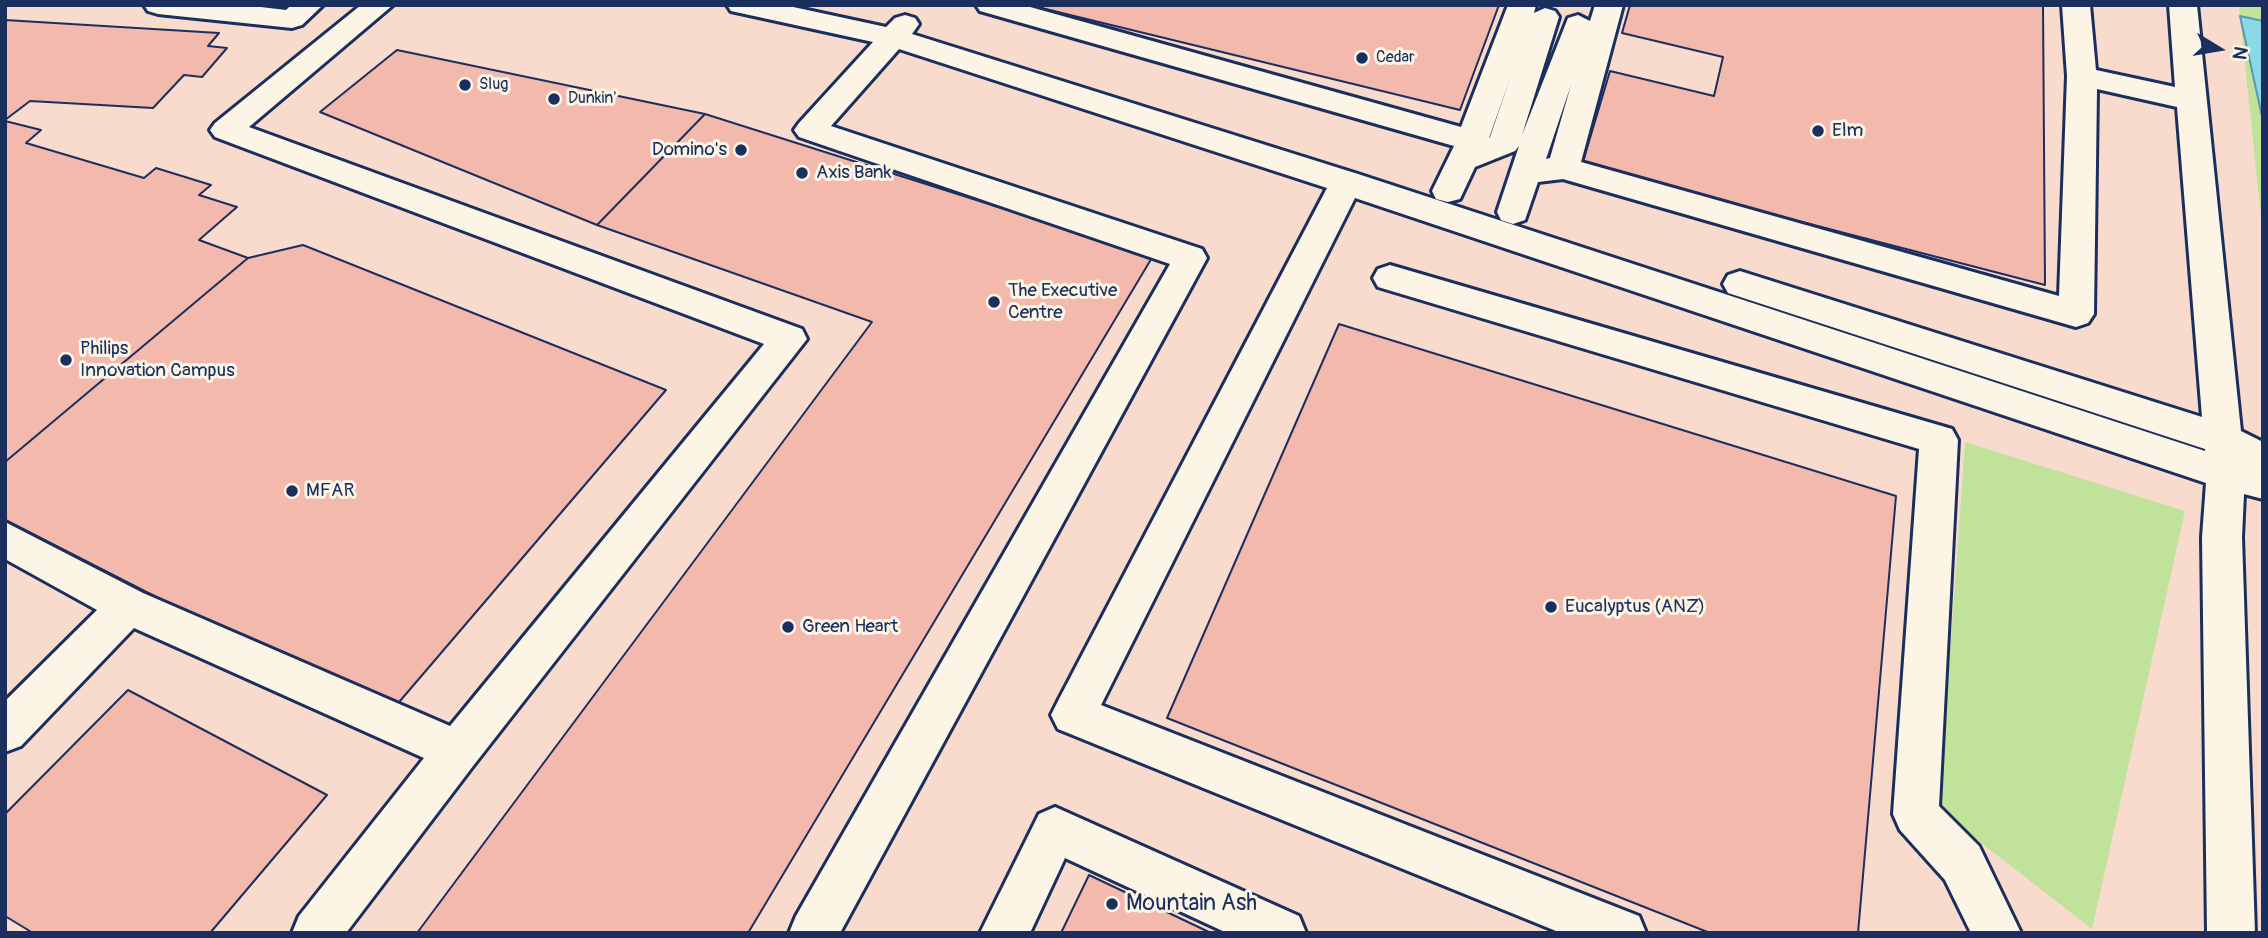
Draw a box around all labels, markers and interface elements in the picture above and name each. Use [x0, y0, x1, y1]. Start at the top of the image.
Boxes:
north arrow [2184, 14, 2254, 84]
text: N [2227, 44, 2253, 62]
place label: Cedar [1376, 48, 1415, 68]
marker: Cedar [1354, 50, 1370, 66]
place label: Slug [479, 75, 508, 95]
marker: Slug [457, 77, 473, 93]
place label: Dunkin' [568, 89, 616, 109]
marker: Dunkin' [546, 91, 562, 107]
place label: Elm [1832, 120, 1863, 142]
marker: Elm [1810, 123, 1826, 139]
place label: Domino's [652, 139, 727, 161]
marker: Domino's [733, 142, 749, 158]
place label: Axis Bank [816, 162, 892, 184]
marker: Axis Bank [794, 165, 810, 181]
place label: The Executive Centre [1008, 280, 1117, 324]
marker: The Executive Centre [986, 294, 1002, 310]
place label: Philips Innovation Campus [80, 338, 235, 382]
marker: Philips Innovation Campus [58, 352, 74, 368]
place label: MFAR [306, 480, 354, 502]
marker: MFAR [284, 483, 300, 499]
place label: Eucalyptus (ANZ) [1565, 596, 1705, 618]
marker: Eucalyptus (ANZ) [1543, 599, 1559, 615]
place label: Green Heart [802, 616, 898, 638]
marker: Green Heart [780, 619, 796, 635]
place label: Mountain Ash [1126, 890, 1257, 918]
marker: Mountain Ash [1104, 896, 1120, 912]

